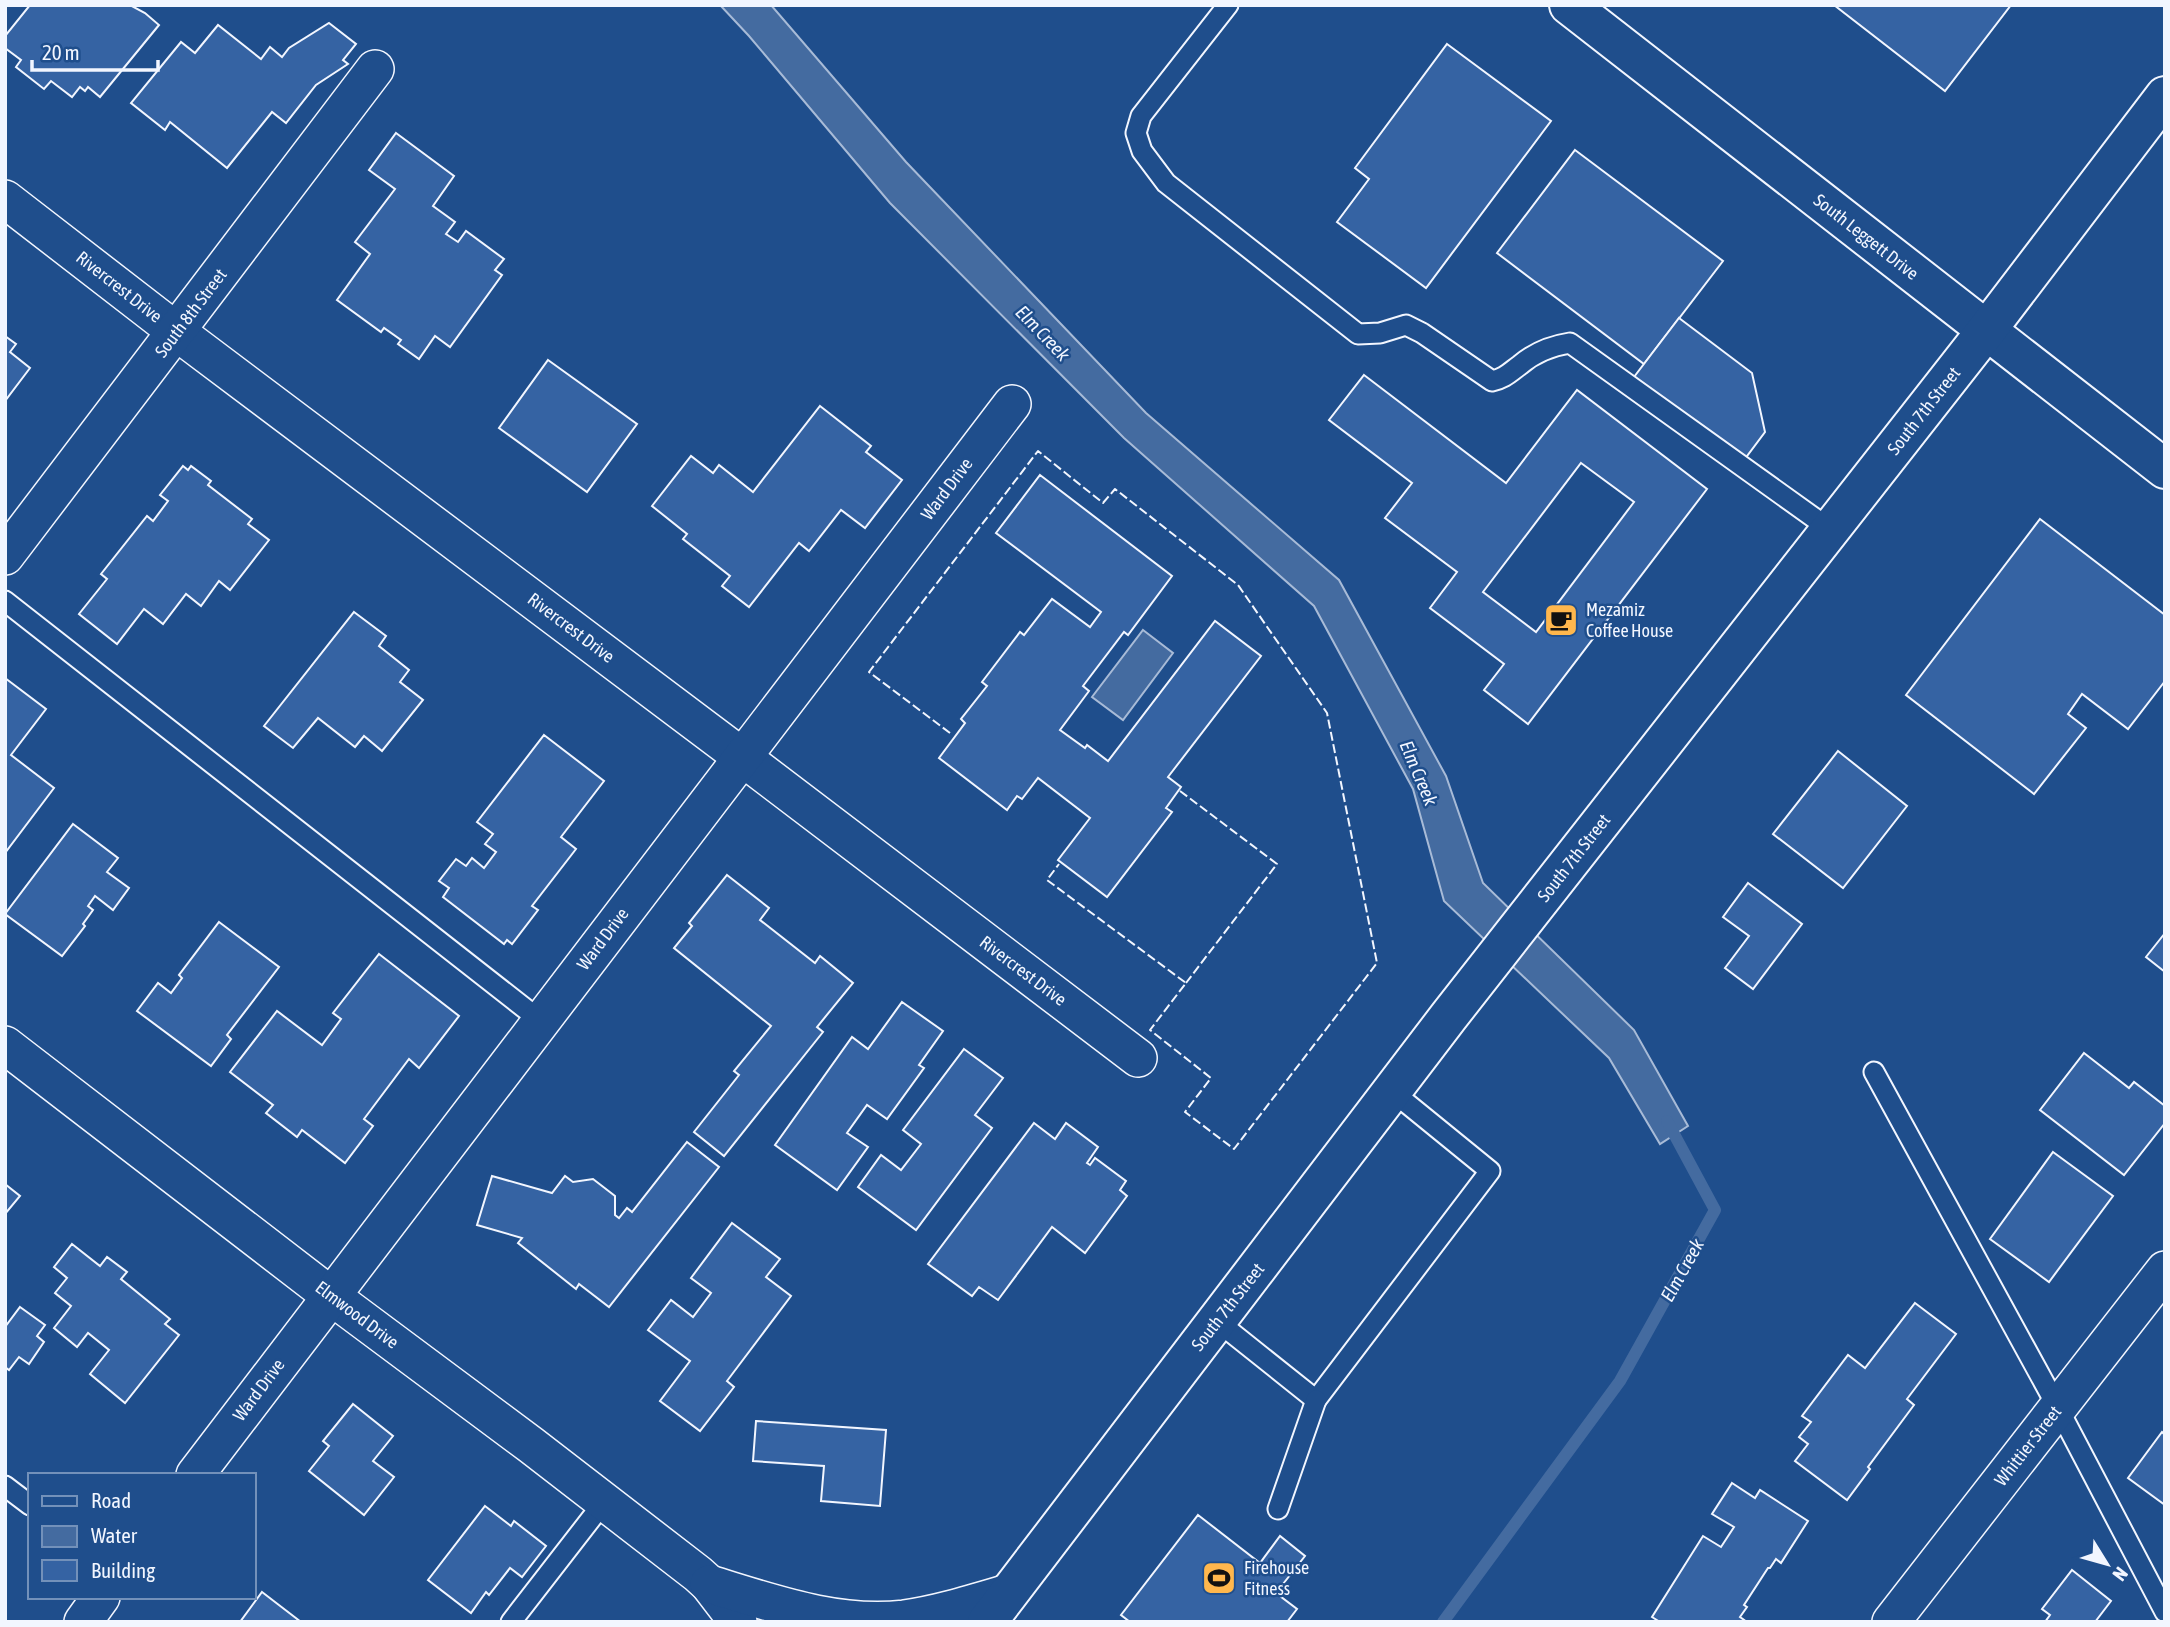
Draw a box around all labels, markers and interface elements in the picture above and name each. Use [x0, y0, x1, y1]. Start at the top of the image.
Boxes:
scale bar [32, 28, 158, 72]
text: 20 m [42, 40, 80, 64]
street label: South Leggett Drive [1810, 189, 1923, 284]
street label: Rivercrest Drive [72, 247, 166, 327]
street label: South 8th Street [150, 264, 231, 361]
water label: Elm Creek [1011, 301, 1075, 366]
street label: South 7th Street [1883, 363, 1964, 459]
street label: Ward Drive [917, 454, 977, 524]
street label: Rivercrest Drive [524, 588, 619, 667]
place label: Mezamiz Coffee House [1586, 599, 1673, 641]
cafe icon: Mezamiz Coffee House [1542, 601, 1580, 639]
water label: Elm Creek [1396, 737, 1443, 809]
street label: South 7th Street [1533, 810, 1614, 906]
street label: Ward Drive [573, 904, 633, 974]
street label: Rivercrest Drive [976, 931, 1071, 1010]
water label: Elm Creek [1656, 1234, 1708, 1305]
street label: South 7th Street [1187, 1259, 1268, 1355]
street label: Elmwood Drive [312, 1276, 403, 1353]
street label: Ward Drive [229, 1355, 289, 1425]
street label: Whittier Street [1990, 1401, 2065, 1490]
legend [28, 1473, 256, 1599]
text: Road [91, 1488, 131, 1512]
text: Water [91, 1523, 138, 1547]
north arrow [2072, 1529, 2142, 1599]
place label: Firehouse Fitness [1244, 1557, 1309, 1599]
text: Building [91, 1558, 155, 1582]
sports icon: Firehouse Fitness [1200, 1559, 1238, 1597]
text: N [2108, 1563, 2133, 1585]

